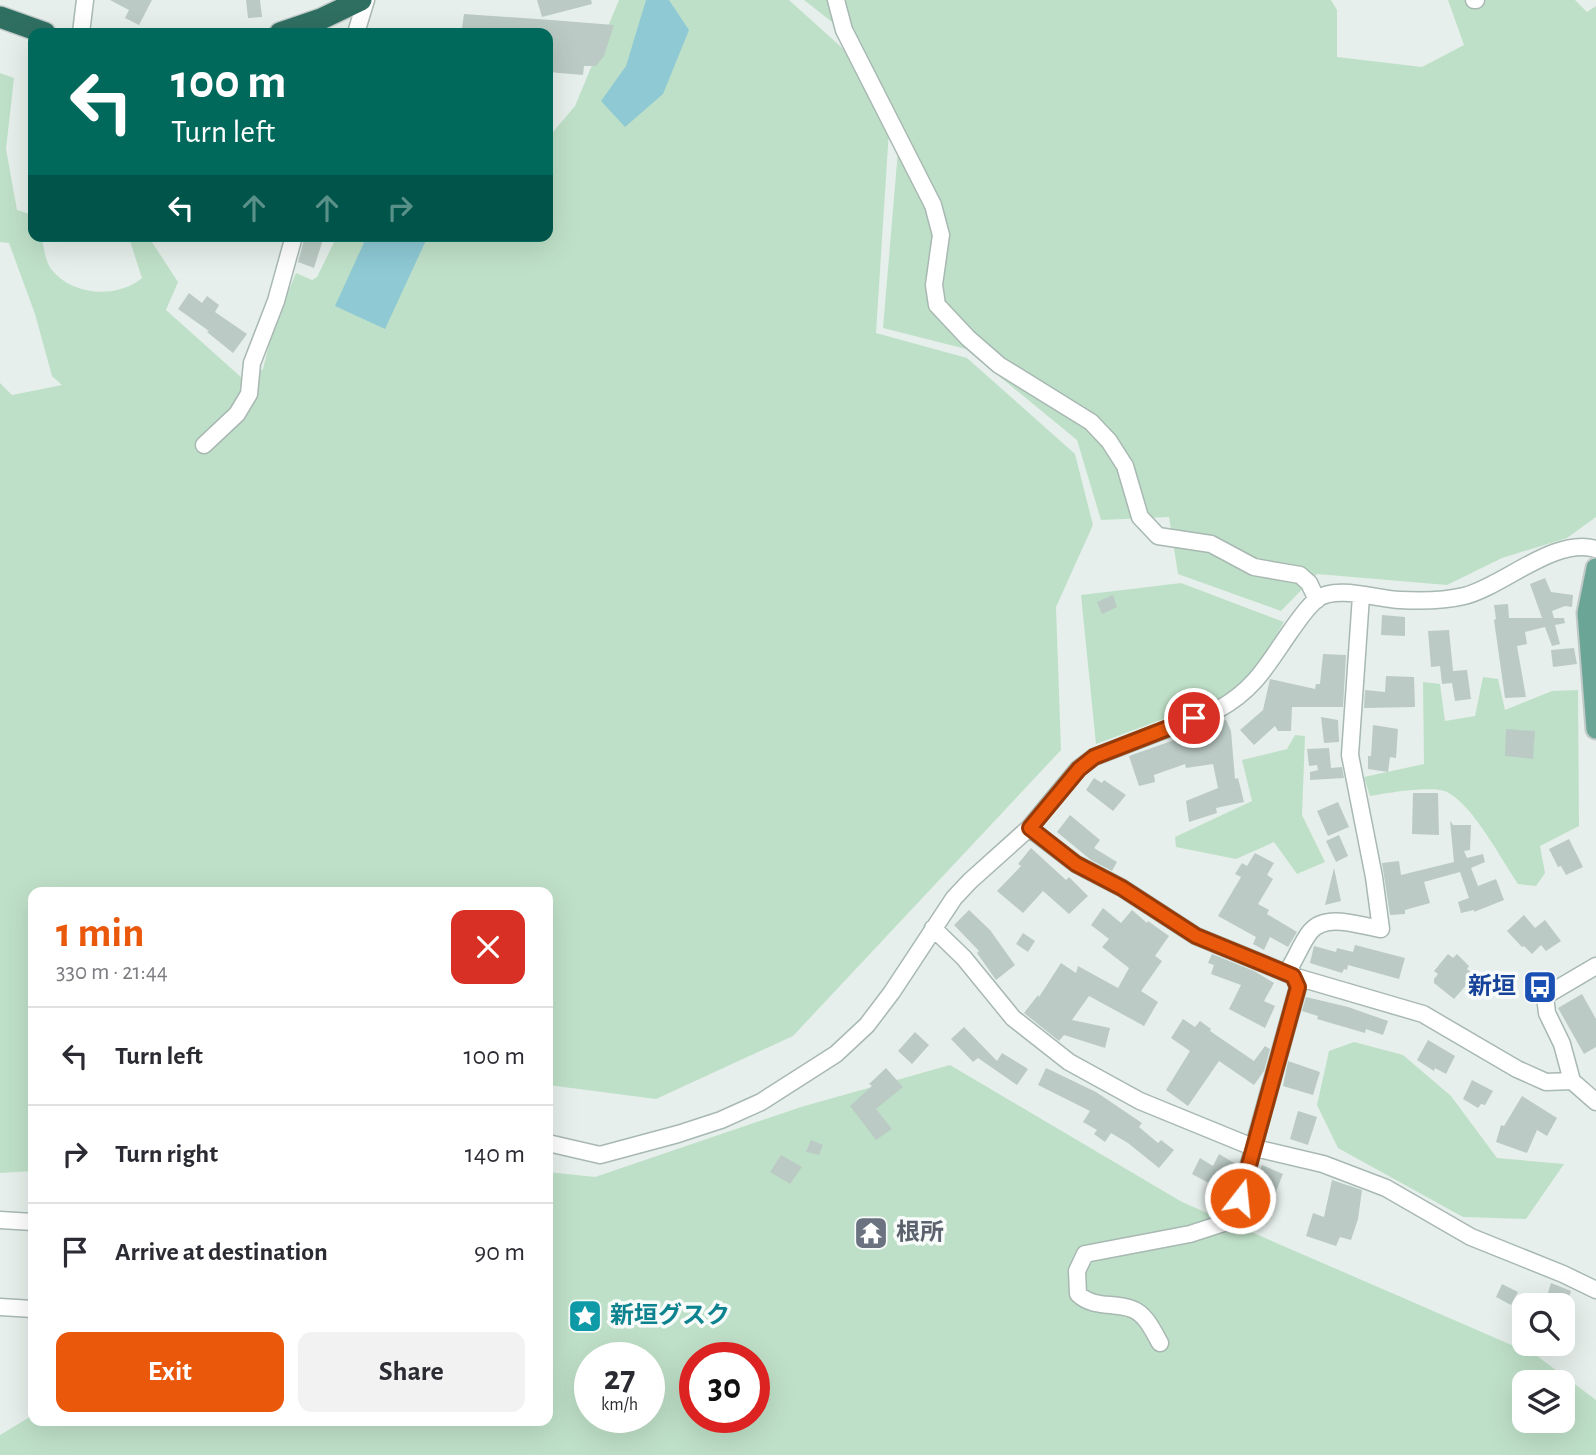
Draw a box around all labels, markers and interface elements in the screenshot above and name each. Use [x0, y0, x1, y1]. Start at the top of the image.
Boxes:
icon: left [56, 56, 147, 147]
text: 100 m [171, 58, 287, 107]
text: Turn left [171, 116, 275, 148]
icon: left [162, 189, 200, 227]
icon: ahead [235, 189, 273, 227]
icon: ahead [308, 189, 346, 227]
icon: right [381, 189, 419, 227]
pin [1164, 688, 1224, 748]
icon: arrive [1175, 699, 1213, 737]
button: close [451, 910, 525, 984]
text: 1 min [56, 912, 145, 954]
text: 330 m · 21:44 [56, 961, 168, 984]
bus stop icon: 新垣 [1521, 968, 1559, 1006]
place label: 新垣 [1468, 973, 1516, 999]
icon: left [56, 1037, 94, 1075]
text: Turn left [115, 1043, 203, 1069]
text: 100 m [464, 1043, 525, 1069]
icon: right [56, 1135, 94, 1173]
text: Turn right [115, 1141, 218, 1167]
text: 140 m [465, 1141, 525, 1167]
position arrow [1203, 1161, 1277, 1235]
temple icon: 根所 [852, 1214, 890, 1252]
place label: 根所 [896, 1219, 944, 1245]
icon: arrive [56, 1233, 94, 1271]
text: Arrive at destination [115, 1239, 328, 1265]
text: 90 m [474, 1239, 525, 1265]
map controls [1512, 1293, 1575, 1433]
button: search [1512, 1293, 1575, 1356]
place icon: 新垣グスク [566, 1297, 604, 1335]
place label: 新垣グスク [610, 1302, 730, 1328]
button: Exit [56, 1332, 284, 1412]
button: Share [298, 1332, 525, 1412]
speed limit sign: 30 [679, 1342, 770, 1433]
text: 27 [604, 1361, 635, 1396]
button: layers [1512, 1370, 1575, 1433]
text: km/h [601, 1396, 638, 1414]

